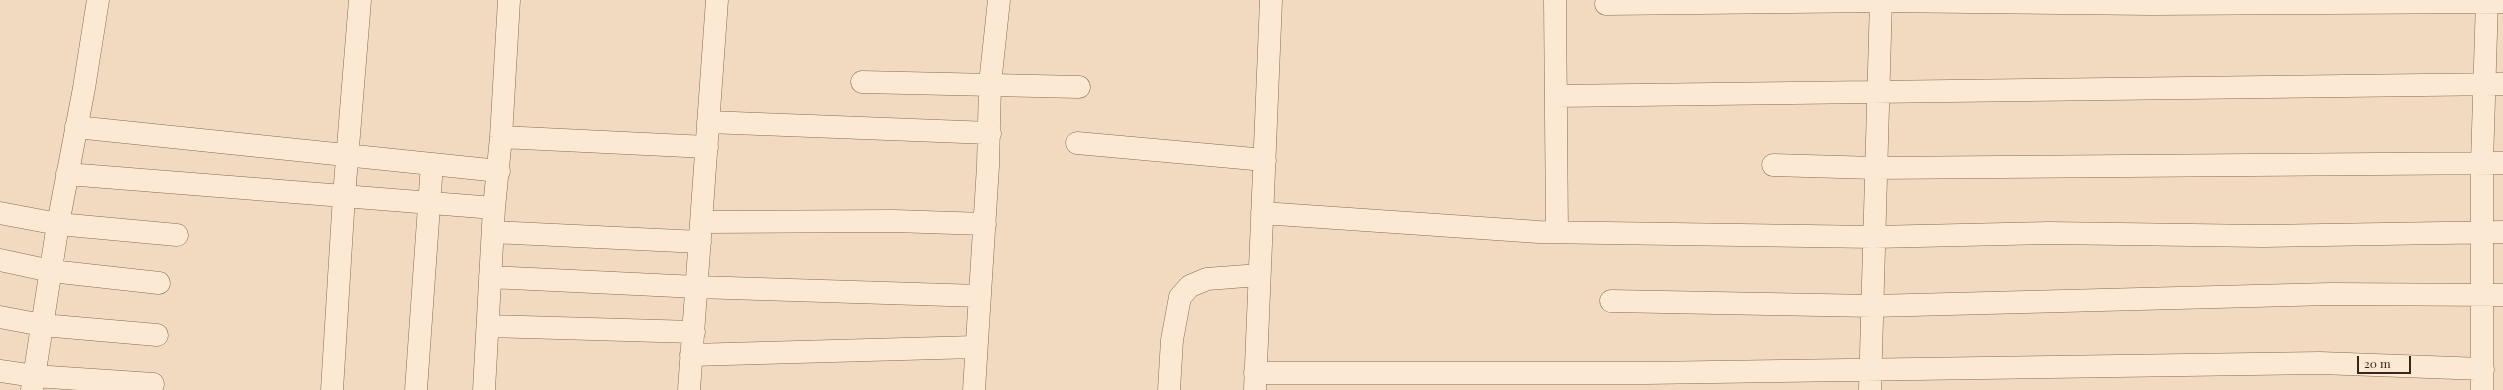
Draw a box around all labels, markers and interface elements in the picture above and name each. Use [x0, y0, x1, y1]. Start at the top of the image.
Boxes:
scale bar [2359, 348, 2413, 374]
text: 20 m [2364, 355, 2391, 371]

